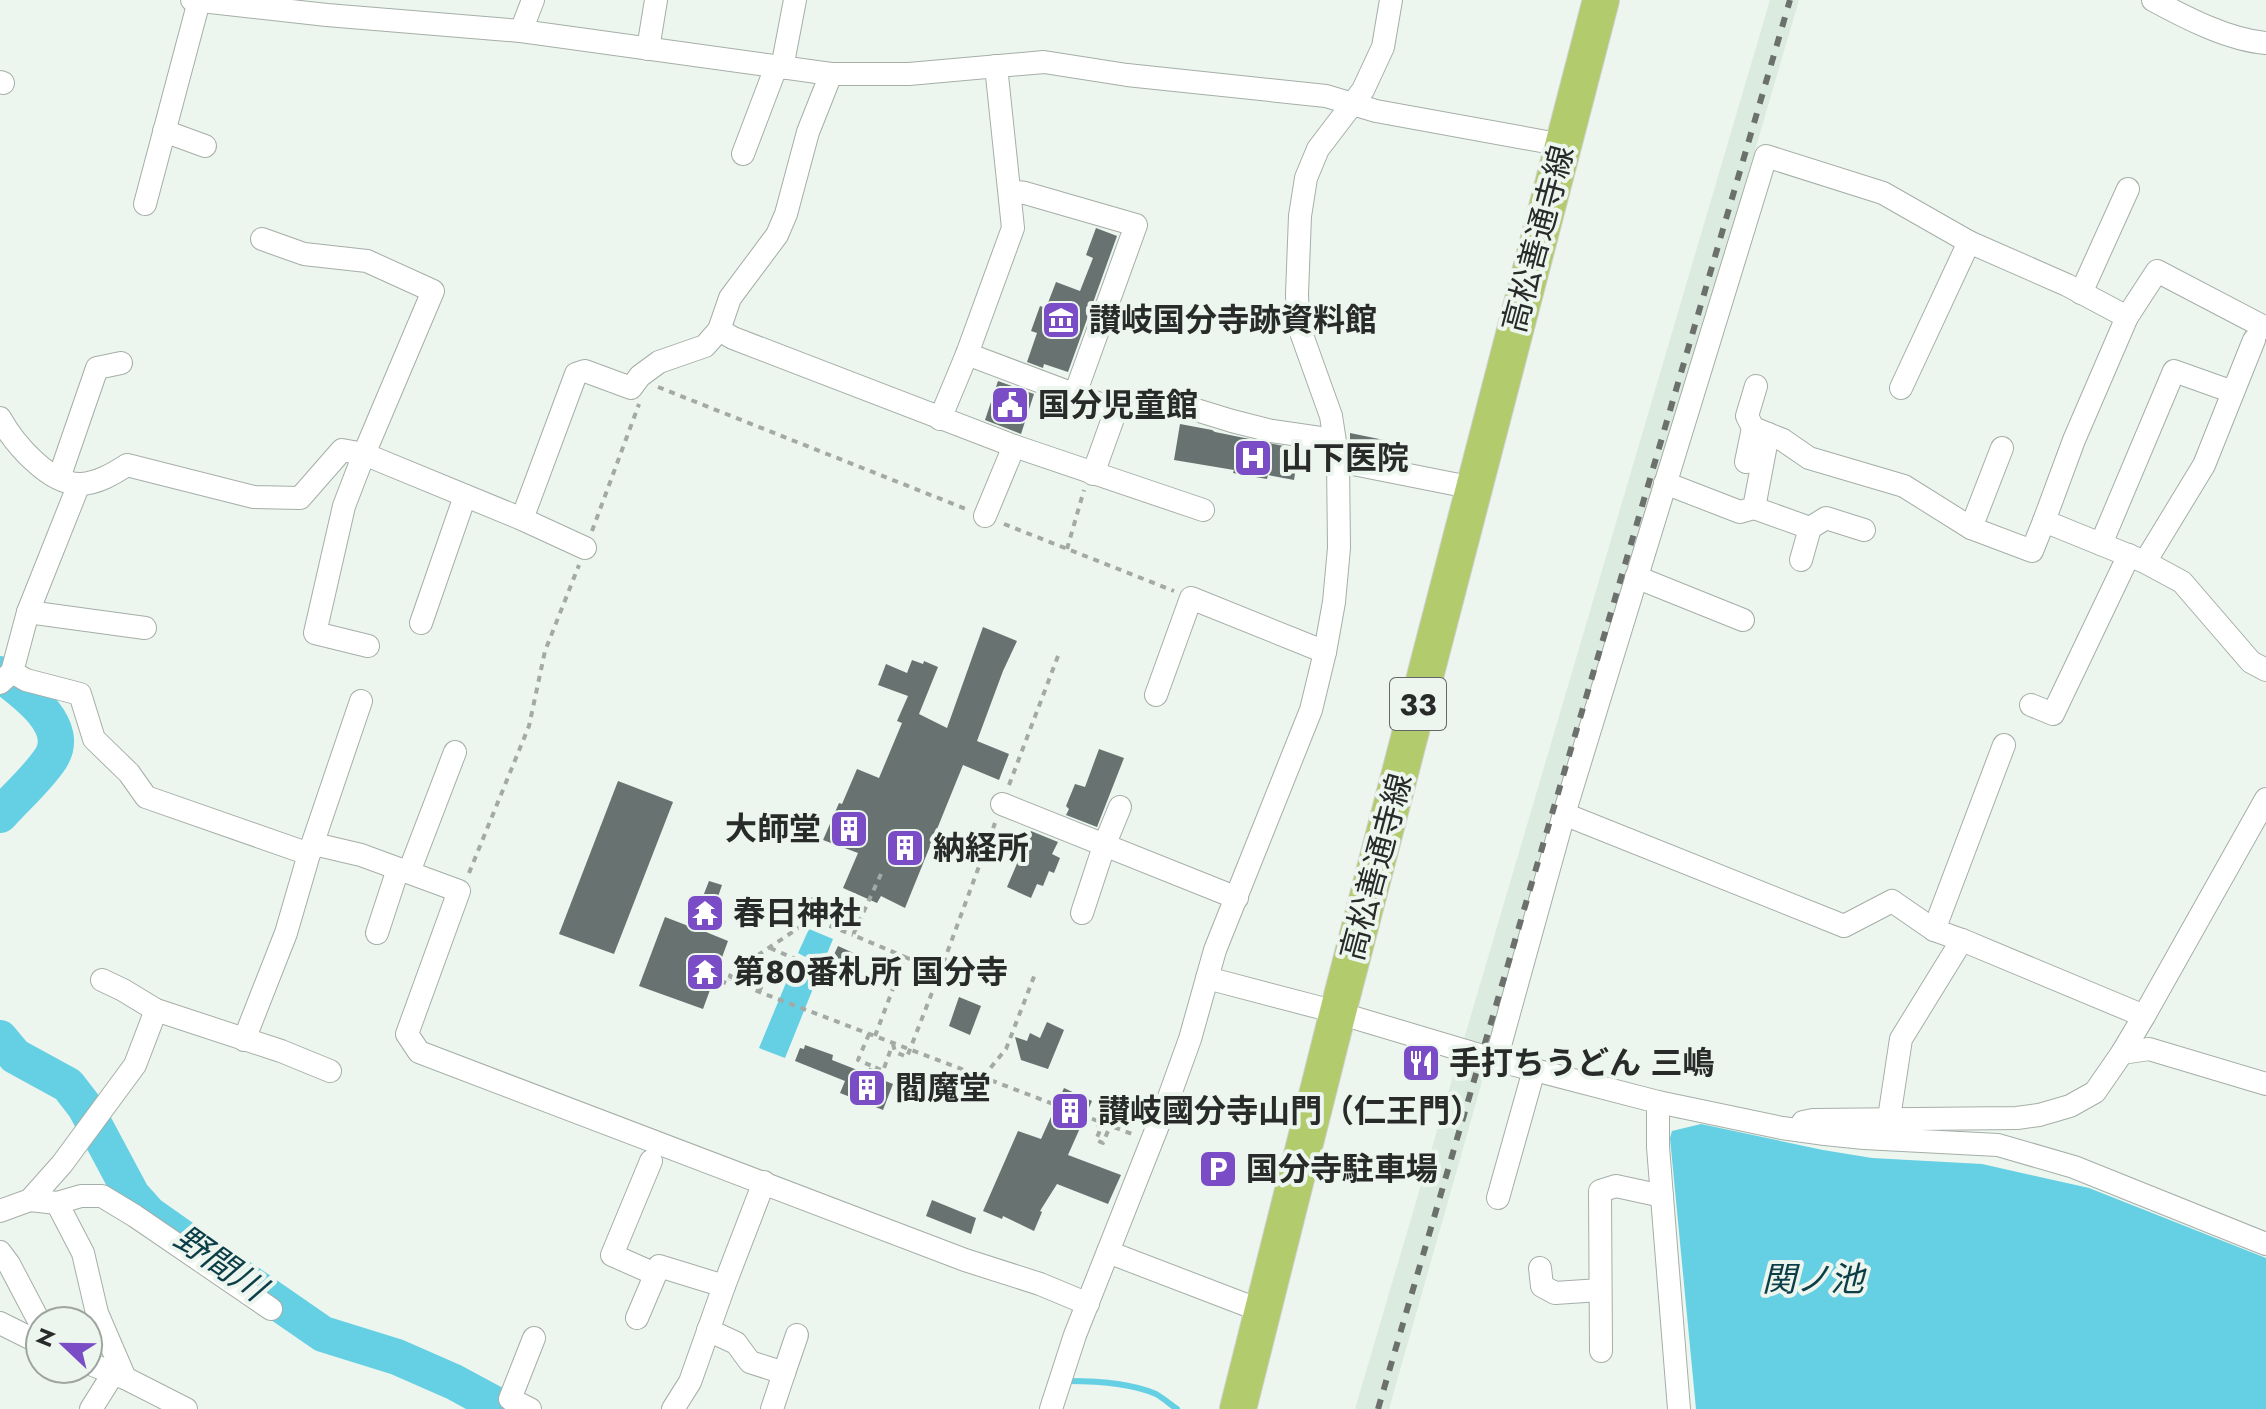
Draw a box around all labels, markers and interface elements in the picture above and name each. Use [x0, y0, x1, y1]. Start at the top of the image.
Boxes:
street label: 高松善通寺線 [1491, 140, 1585, 338]
place label: 讃岐国分寺跡資料館 [1089, 297, 1377, 343]
museum icon: 讃岐国分寺跡資料館 [1040, 299, 1082, 341]
place label: 国分児童館 [1038, 382, 1198, 428]
public building icon: 国分児童館 [989, 384, 1031, 426]
place label: 山下医院 [1281, 435, 1409, 481]
hospital icon: 山下医院 [1232, 437, 1274, 479]
road number: 33 [1390, 678, 1446, 730]
street label: 高松善通寺線 [1329, 768, 1423, 966]
place label: 大師堂 [725, 806, 821, 852]
building icon: 大師堂 [828, 808, 870, 850]
place label: 納経所 [933, 825, 1029, 871]
building icon: 納経所 [884, 827, 926, 869]
place label: 春日神社 [733, 890, 861, 936]
temple icon: 春日神社 [684, 892, 726, 934]
place label: 第80番札所 国分寺 [733, 949, 1008, 995]
temple icon: 第80番札所 国分寺 [684, 951, 726, 993]
place label: 手打ちうどん 三嶋 [1449, 1040, 1715, 1086]
restaurant icon: 手打ちうどん 三嶋 [1400, 1042, 1442, 1084]
place label: 閻魔堂 [895, 1065, 991, 1111]
building icon: 閻魔堂 [846, 1067, 888, 1109]
place label: 讃岐國分寺山門（仁王門） [1098, 1088, 1482, 1134]
building icon: 讃岐國分寺山門（仁王門） [1049, 1090, 1091, 1132]
place label: 国分寺駐車場 [1246, 1146, 1438, 1192]
parking icon: 国分寺駐車場 [1197, 1148, 1239, 1190]
water label: 野間川 [164, 1214, 278, 1314]
water label: 関ノ池 [1762, 1255, 1867, 1304]
north arrow [24, 1305, 104, 1385]
text: N [27, 1323, 64, 1352]

